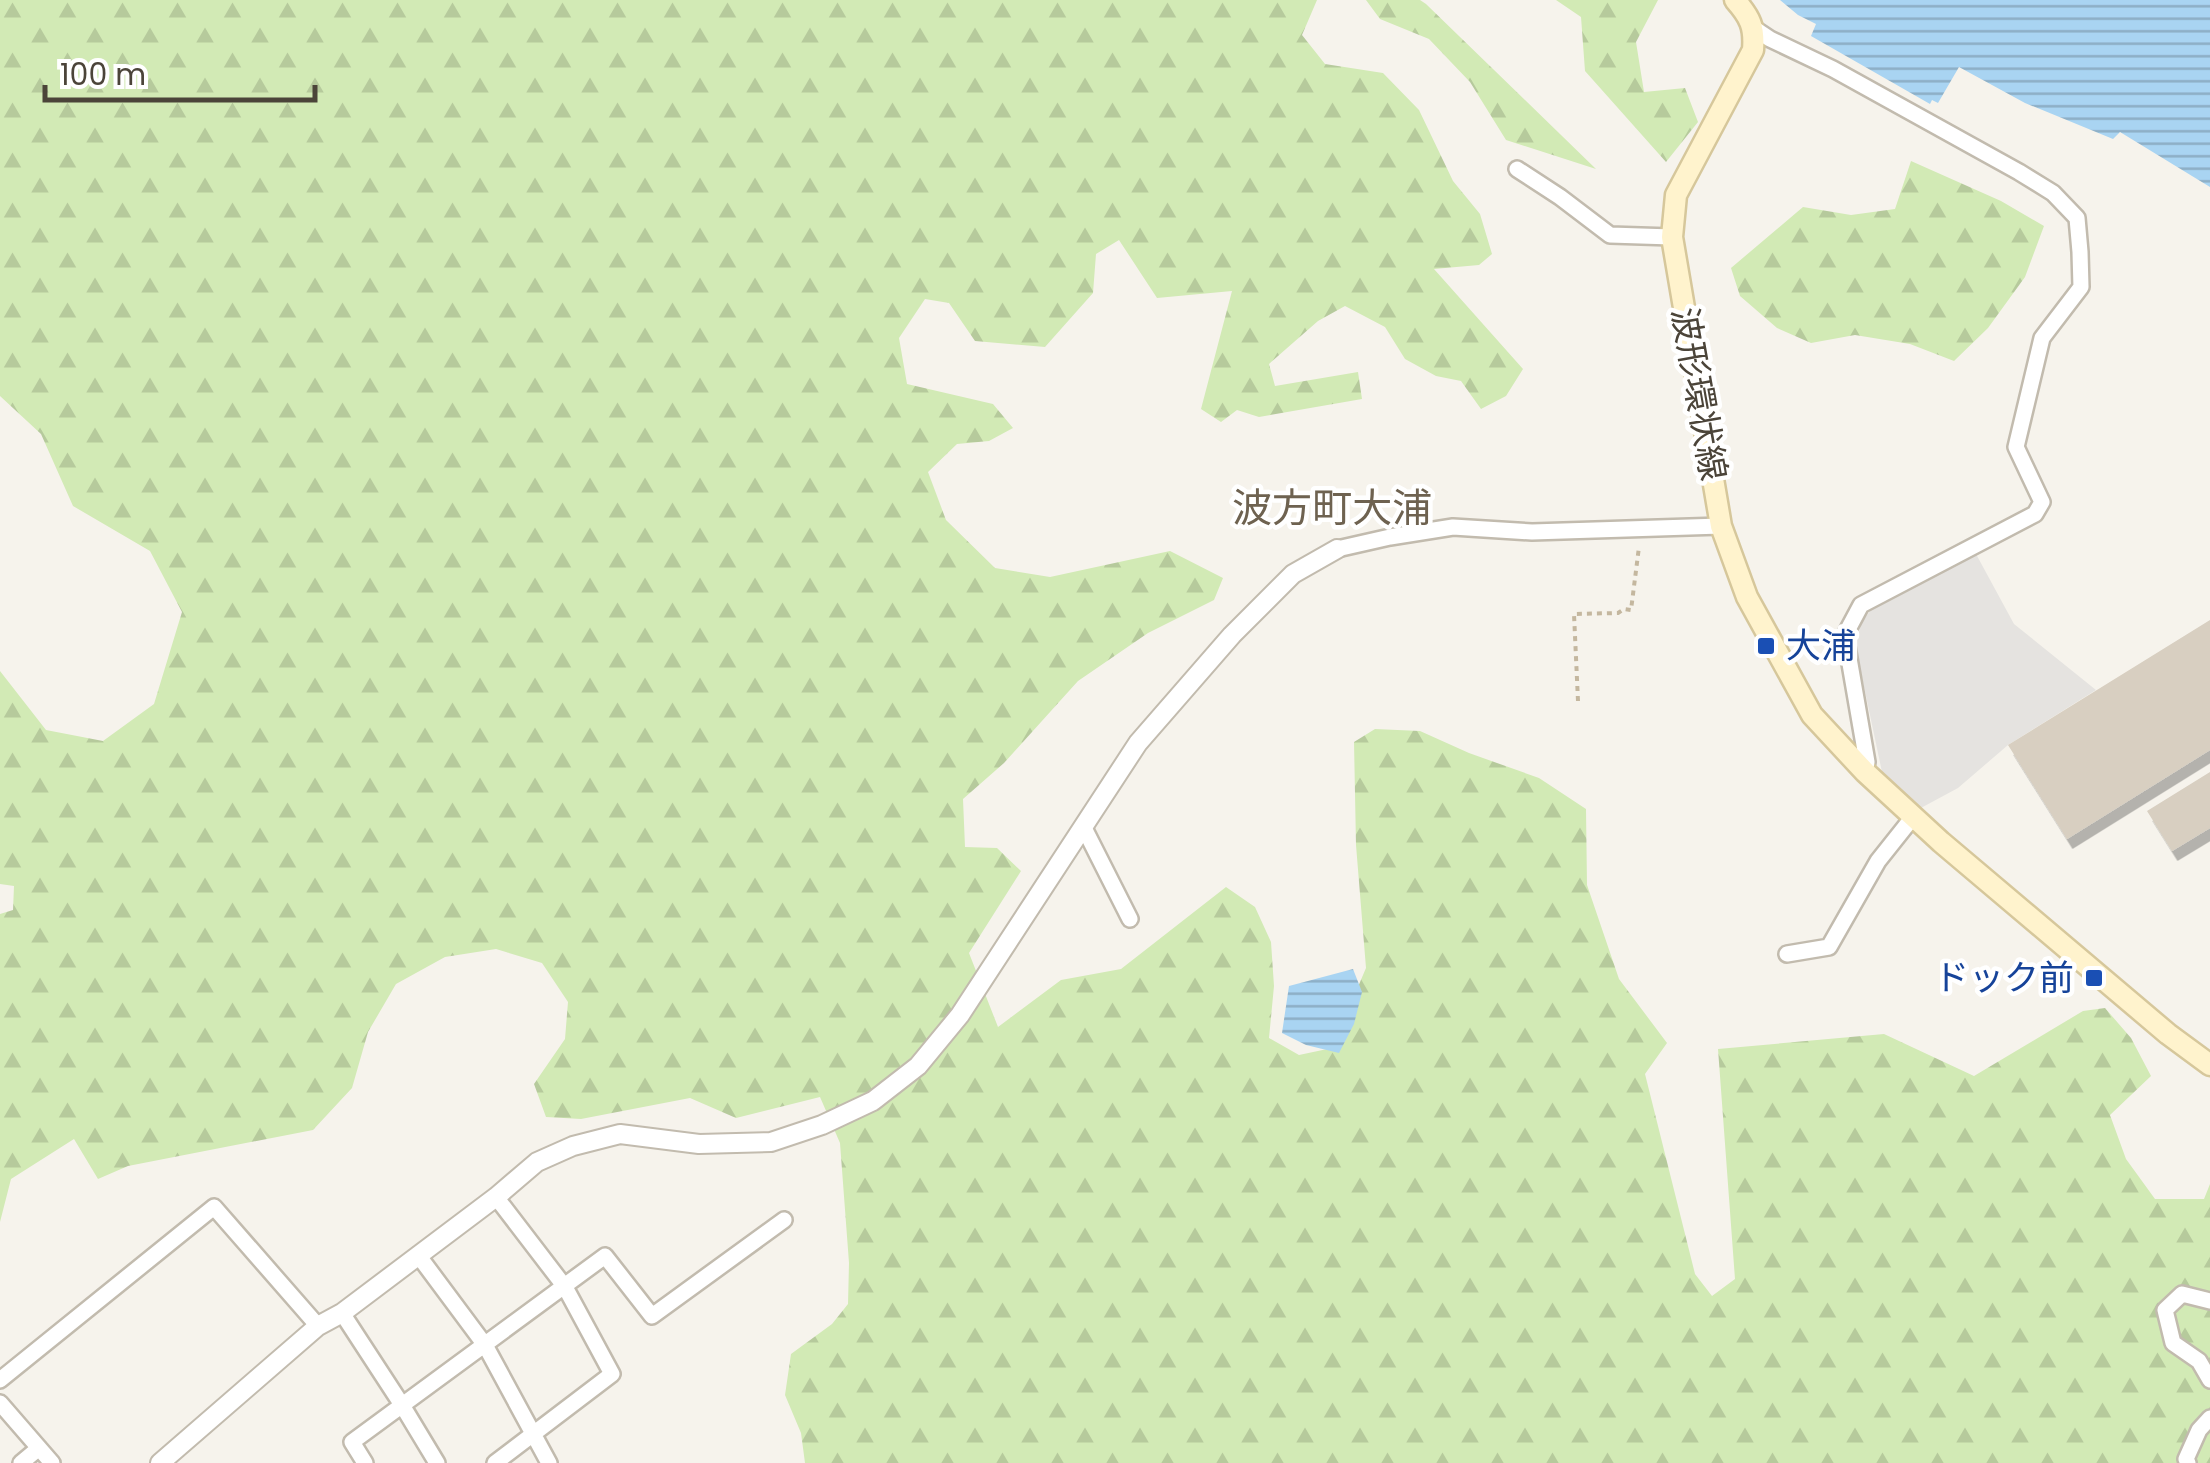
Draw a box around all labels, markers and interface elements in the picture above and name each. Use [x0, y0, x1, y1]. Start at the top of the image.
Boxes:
scale bar [45, 40, 315, 102]
text: 100 m [60, 53, 146, 96]
street label: 波形環状線 [1660, 303, 1739, 484]
district label: 波方町大浦 [1232, 480, 1432, 536]
place label: 大浦 [1786, 621, 1856, 670]
marker: 大浦 [1755, 635, 1777, 657]
place label: ドック前 [1934, 953, 2074, 1002]
marker: ドック前 [2083, 967, 2105, 989]

